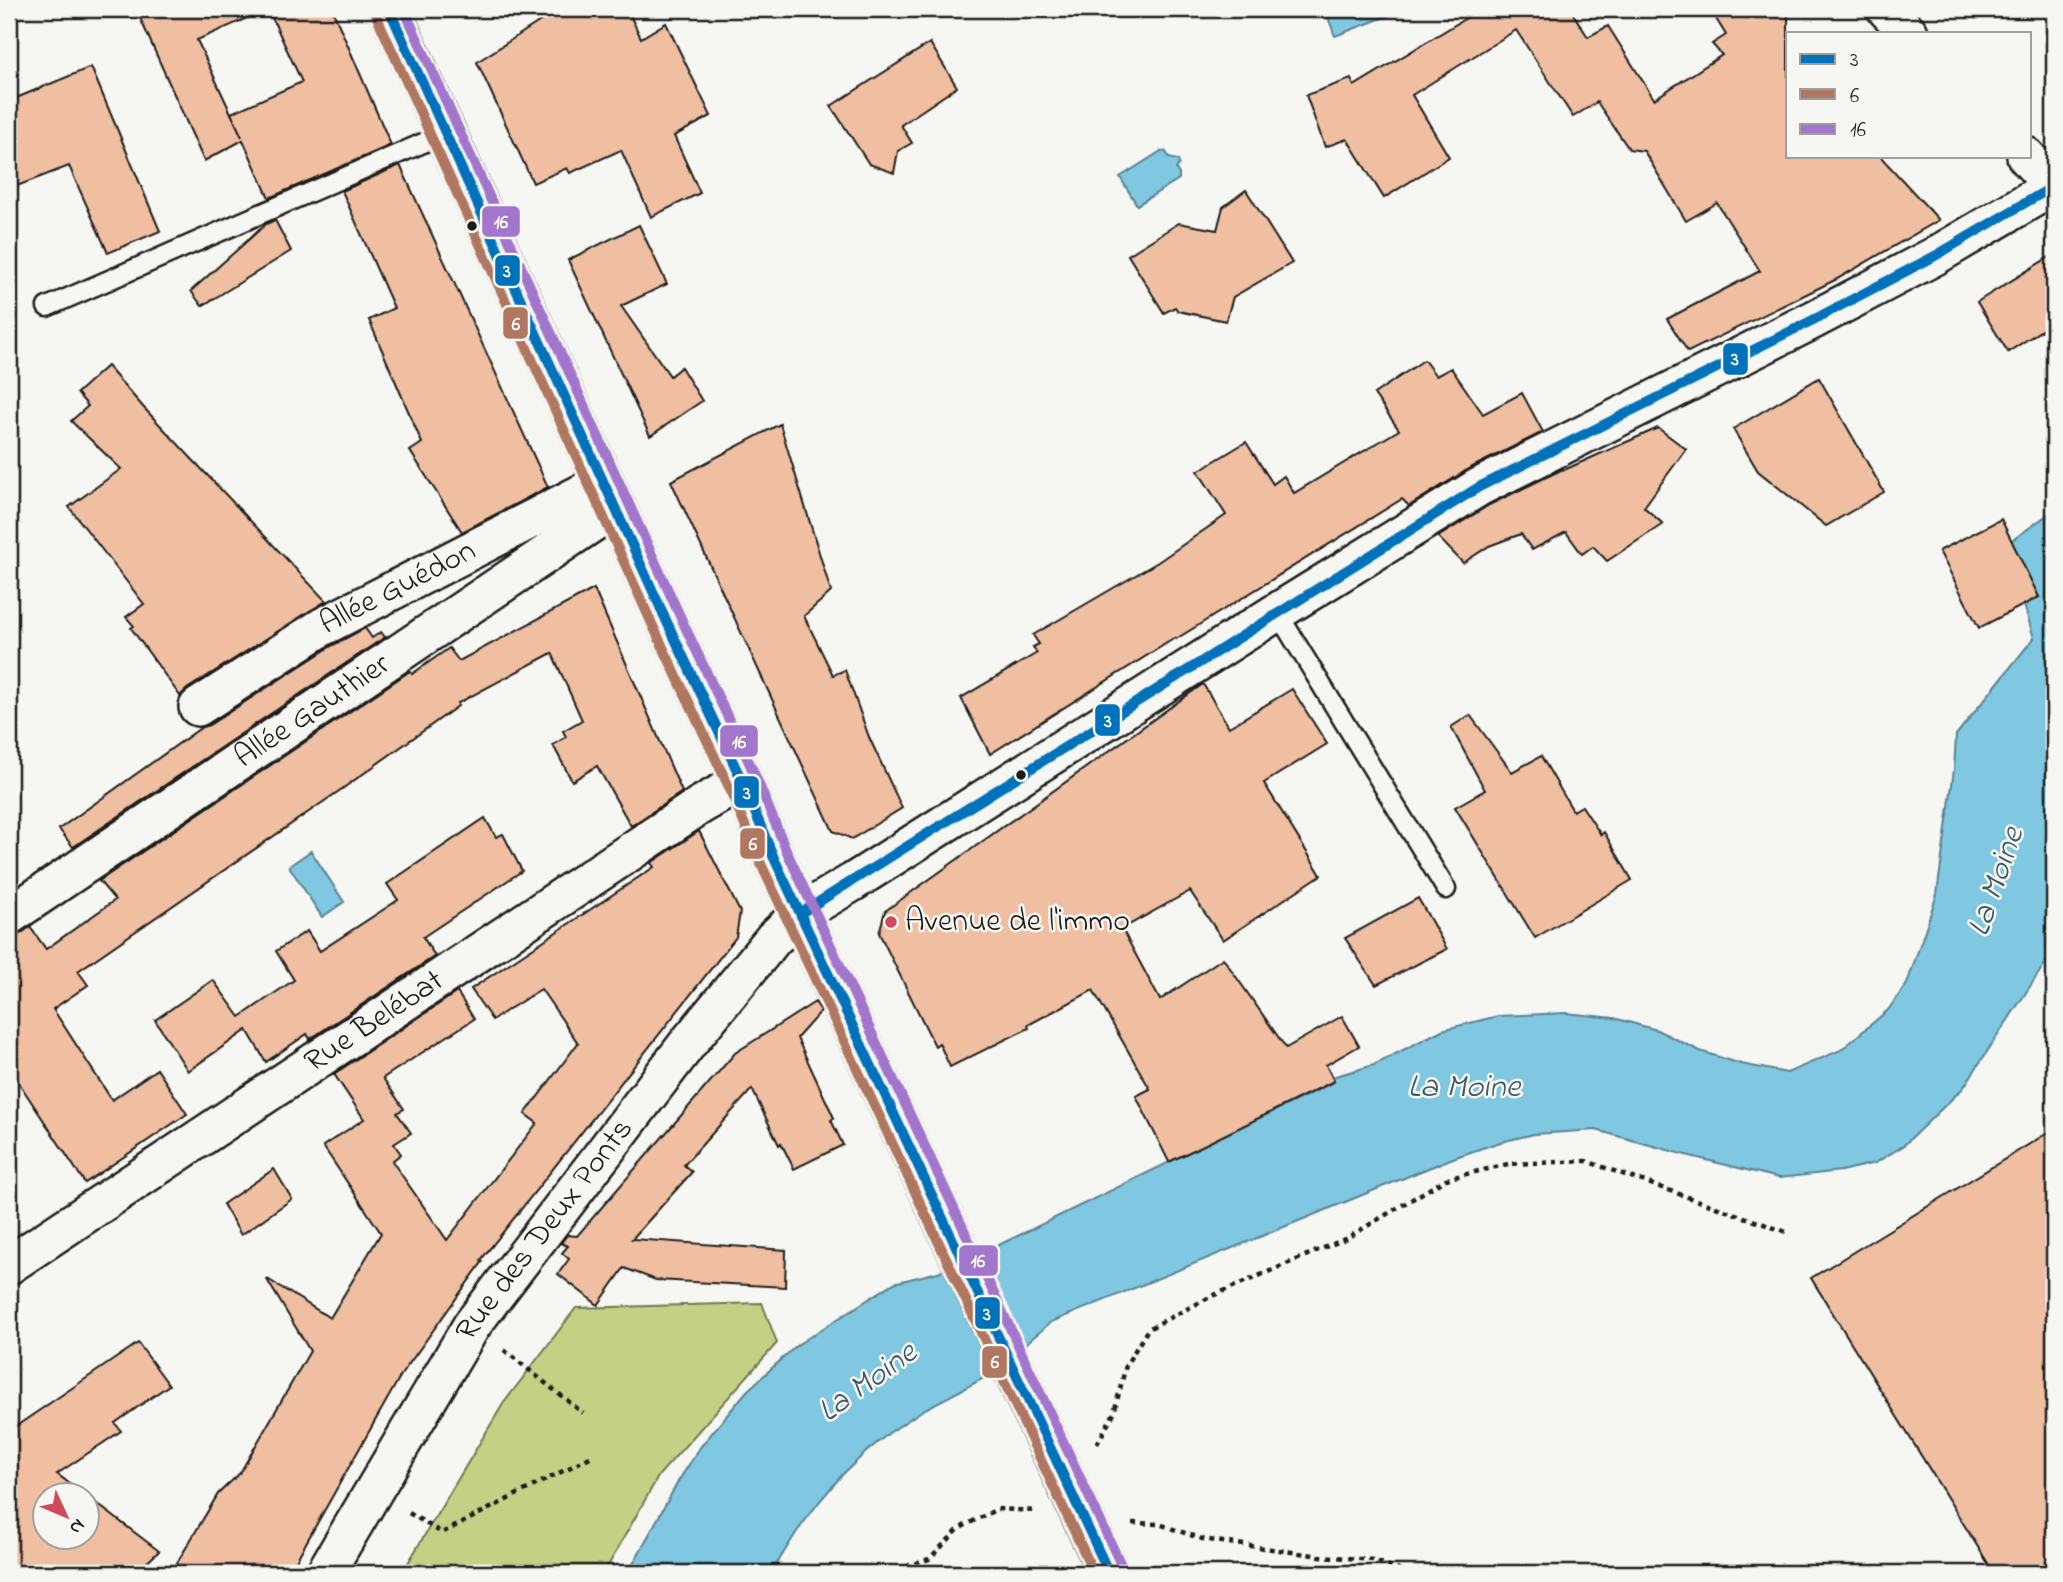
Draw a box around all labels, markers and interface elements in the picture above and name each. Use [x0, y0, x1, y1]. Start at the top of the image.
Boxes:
legend [1786, 32, 2032, 158]
text: 3 [1850, 46, 1859, 76]
text: 6 [1850, 82, 1859, 112]
text: 16 [1850, 116, 1866, 146]
line badge: 16 [481, 205, 521, 238]
text: 16 [494, 210, 509, 237]
unlabelled marker [465, 219, 479, 233]
line badge: 3 [494, 254, 521, 287]
text: 3 [502, 259, 511, 286]
line badge: 6 [502, 306, 529, 340]
text: 6 [512, 312, 521, 339]
line badge: 3 [1722, 342, 1749, 376]
text: 3 [1730, 347, 1739, 374]
street label: Allée Guédon [312, 528, 484, 648]
street label: Allée Gauthier [225, 642, 400, 781]
line badge: 3 [1094, 703, 1121, 737]
text: 3 [1103, 709, 1112, 736]
line badge: 16 [719, 724, 759, 758]
text: 16 [732, 730, 747, 757]
unlabelled marker [1014, 768, 1028, 782]
line badge: 3 [733, 775, 760, 809]
text: 3 [742, 781, 751, 808]
water label: La Moine [1956, 820, 2038, 943]
line badge: 6 [739, 827, 766, 860]
text: 6 [749, 832, 758, 859]
place label: Avenue de l'immo [905, 899, 1130, 946]
marker: Avenue de l'immo [883, 914, 899, 930]
street label: Rue Belébat [295, 958, 454, 1085]
water label: La Moine [1408, 1064, 1521, 1112]
street label: Rue des Deux Ponts [444, 1109, 645, 1350]
line badge: 16 [958, 1244, 999, 1277]
text: 16 [971, 1249, 986, 1276]
line badge: 3 [974, 1296, 1001, 1330]
text: 3 [982, 1302, 991, 1329]
water label: La Moine [808, 1330, 929, 1435]
line badge: 6 [981, 1345, 1008, 1379]
text: 6 [991, 1350, 1000, 1377]
north arrow [32, 1480, 102, 1550]
text: N [62, 1512, 91, 1540]

